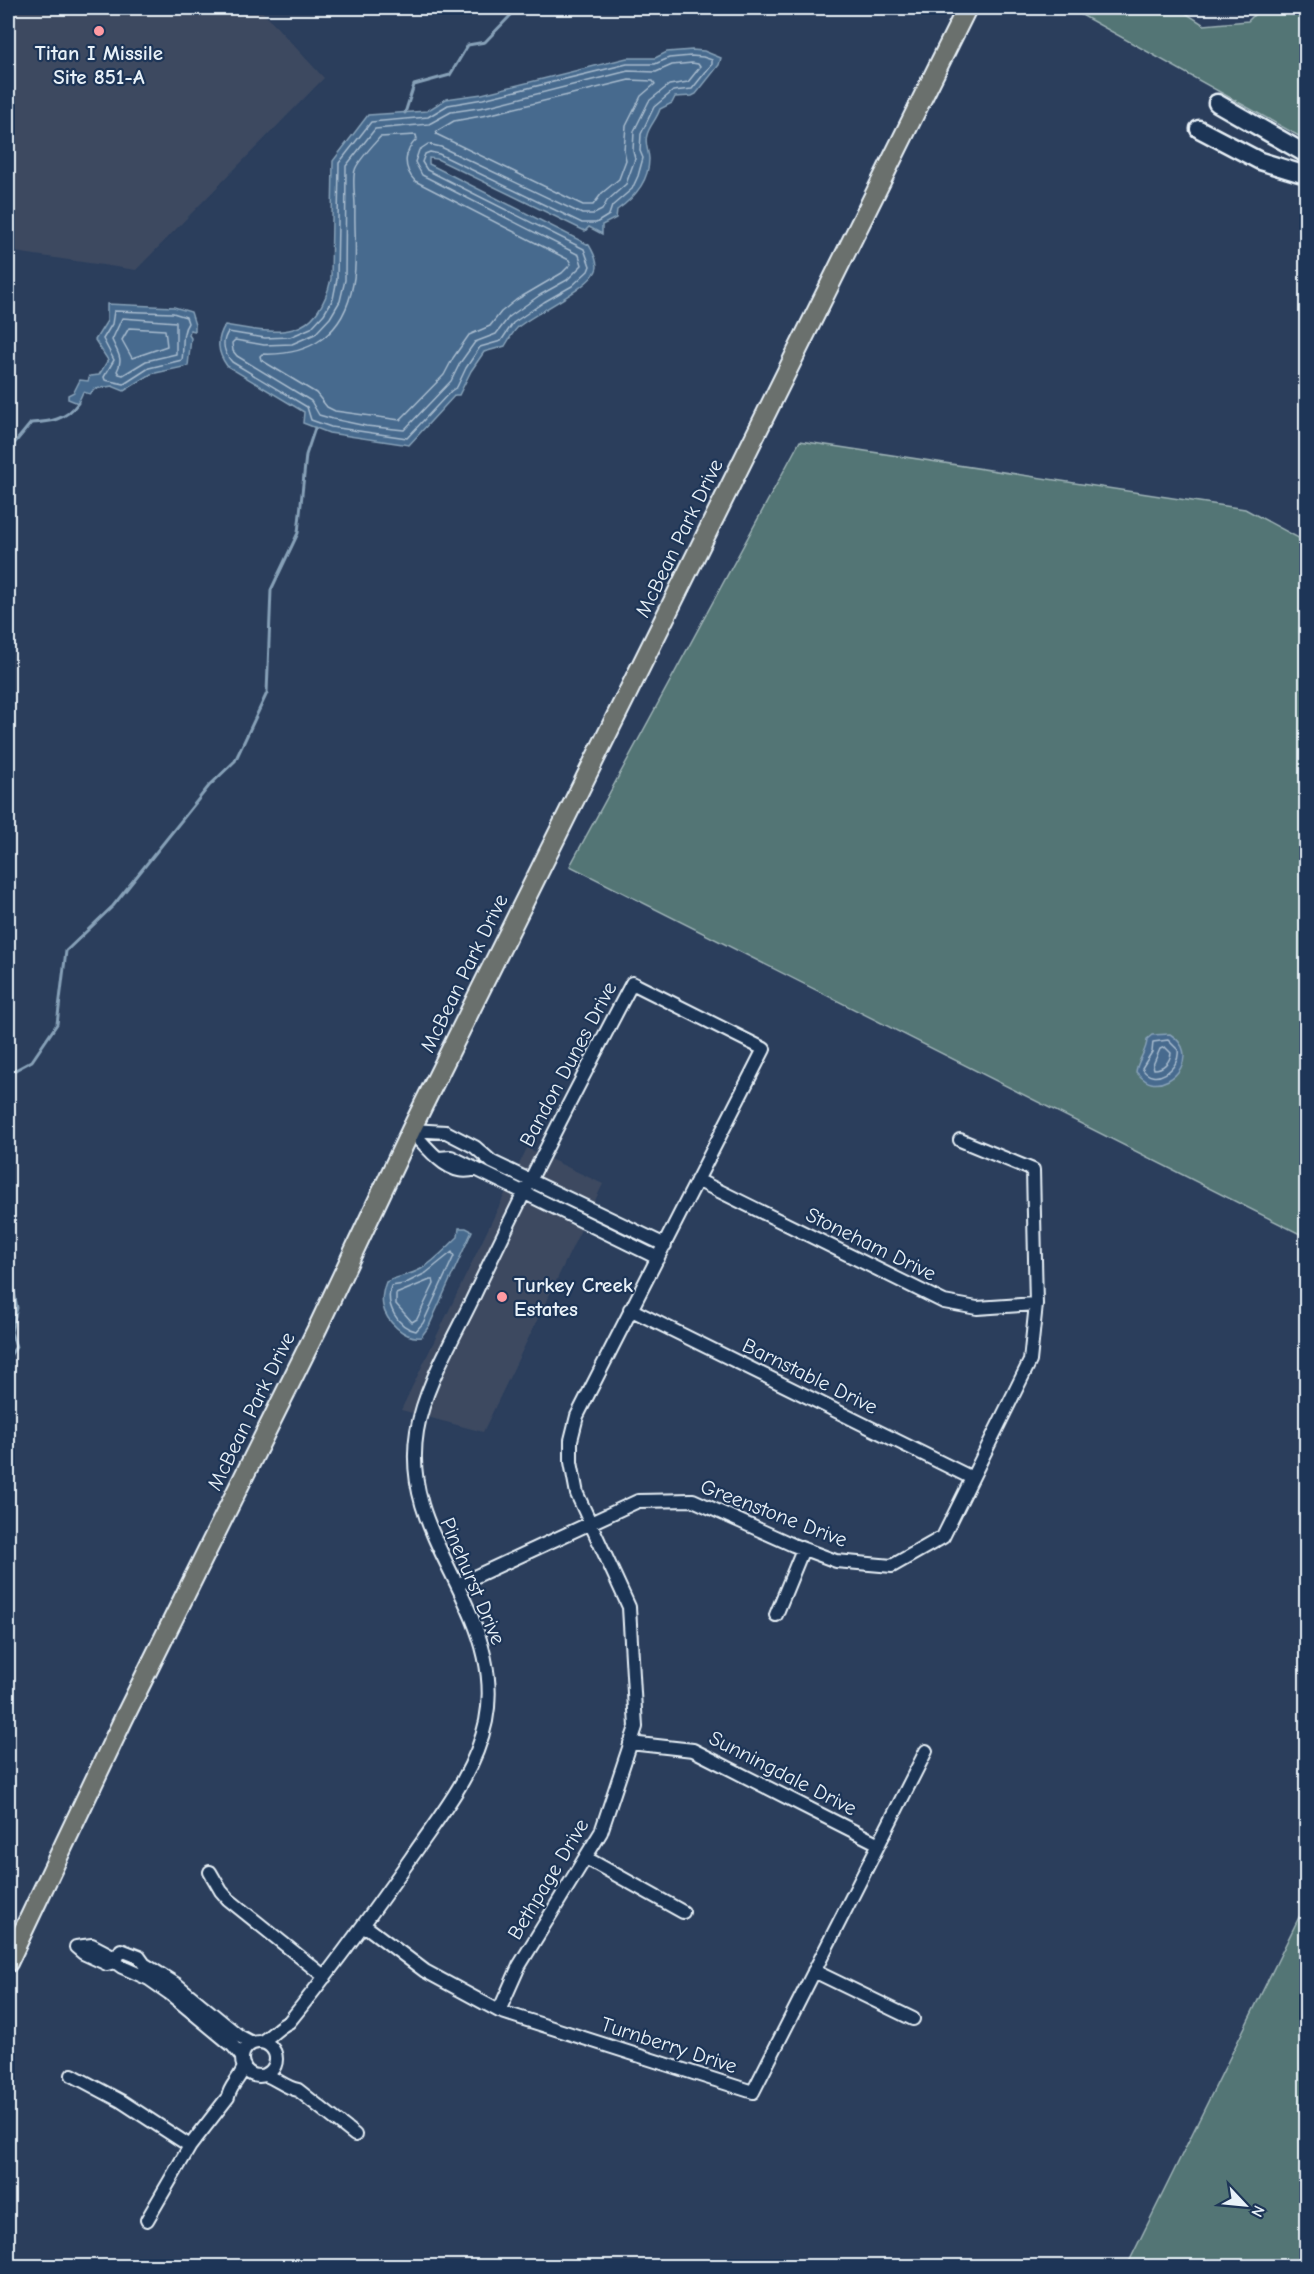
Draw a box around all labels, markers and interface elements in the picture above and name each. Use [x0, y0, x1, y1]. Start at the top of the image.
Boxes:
marker: Titan I Missile Site 851-A [92, 24, 106, 38]
place label: Titan I Missile Site 851-A [35, 41, 163, 89]
street label: McBean Park Drive [630, 455, 728, 621]
street label: McBean Park Drive [415, 890, 513, 1056]
street label: Bandon Dunes Drive [514, 977, 622, 1151]
street label: Stoneham Drive [802, 1202, 940, 1286]
place label: Turkey Creek Estates [514, 1273, 634, 1321]
marker: Turkey Creek Estates [495, 1290, 509, 1304]
street label: McBean Park Drive [202, 1328, 300, 1494]
street label: Barnstable Drive [739, 1333, 881, 1419]
street label: Greenstone Drive [697, 1474, 851, 1552]
street label: Pinehurst Drive [435, 1514, 511, 1648]
street label: Sunningdale Drive [705, 1725, 861, 1821]
street label: Bethpage Drive [503, 1814, 593, 1944]
street label: Turnberry Drive [598, 2012, 740, 2078]
north arrow [1215, 2175, 1275, 2235]
text: N [1247, 2203, 1268, 2220]

